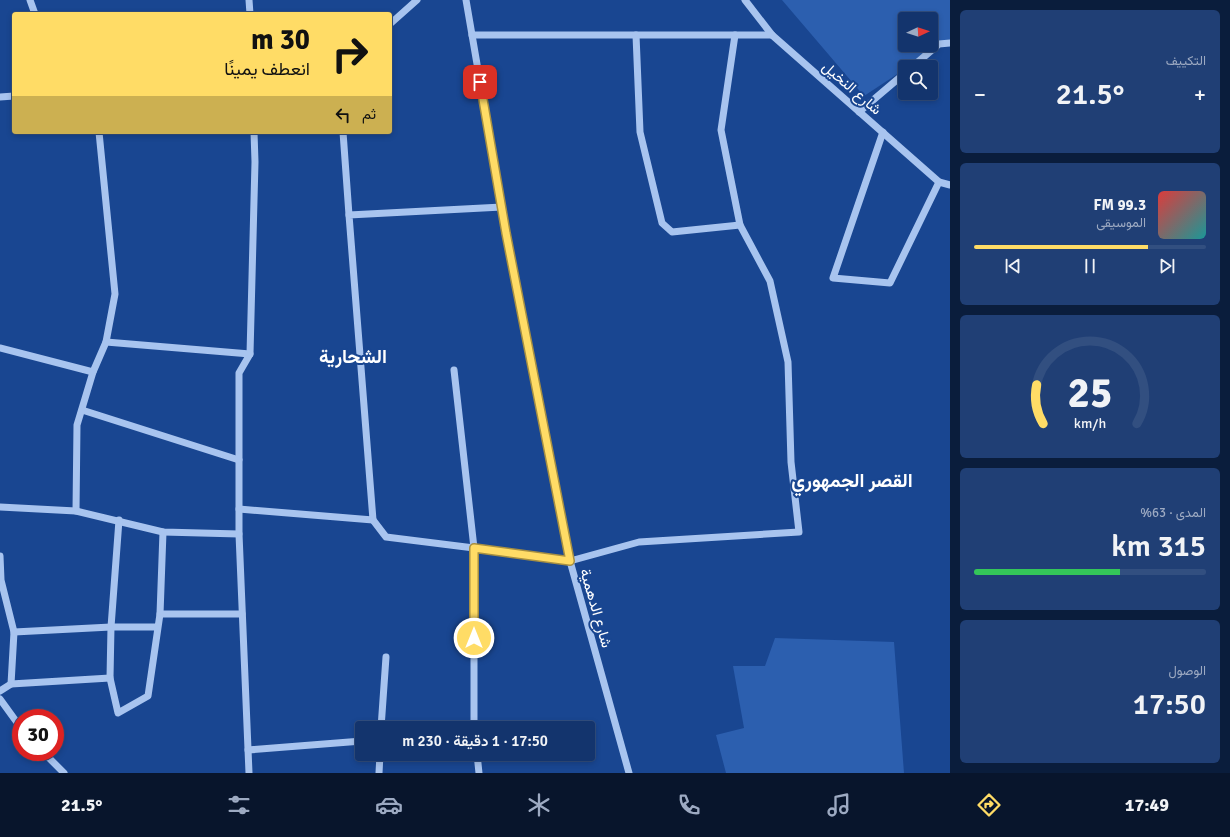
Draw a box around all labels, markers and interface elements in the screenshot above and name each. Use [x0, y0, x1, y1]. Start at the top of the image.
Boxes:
north arrow [898, 12, 938, 52]
map controls [898, 12, 938, 100]
text: 30 m [251, 23, 310, 57]
icon: right [324, 28, 376, 80]
text: التكييف [1166, 53, 1206, 69]
street label: شارع النخيل [817, 57, 885, 120]
text: انعطف يمينًا [224, 58, 310, 80]
button: search [898, 60, 938, 100]
pin [463, 65, 497, 99]
icon: arrive [469, 71, 491, 93]
text: 21.5° [1056, 76, 1124, 113]
text: − [974, 81, 986, 108]
text: + [1194, 81, 1206, 108]
icon: left [332, 104, 354, 126]
text: ثم [362, 105, 376, 123]
text: 99.3 FM [1094, 196, 1146, 214]
text: الموسيقى [1096, 215, 1146, 231]
icon: previous [1002, 255, 1024, 277]
icon: pause [1079, 255, 1101, 277]
icon: next [1156, 255, 1178, 277]
district label: الشحارية [319, 345, 387, 369]
text: 25 [1068, 368, 1112, 419]
text: km/h [1074, 415, 1106, 432]
district label: القصر الجمهوري [791, 469, 913, 497]
text: المدى · 63% [1140, 505, 1206, 521]
text: 315 km [1111, 528, 1206, 565]
street label: شارع الدهمية [574, 566, 616, 650]
position arrow [453, 617, 495, 659]
text: الوصول [1168, 663, 1206, 679]
text: 17:50 [1133, 686, 1206, 723]
speed limit sign: 30 [12, 709, 64, 761]
text: 17:50 · 1 دقيقة · 230 m [402, 732, 548, 750]
icon: filters [225, 791, 253, 819]
icon: car [375, 791, 403, 819]
icon: climate [525, 791, 553, 819]
icon: phone [675, 791, 703, 819]
icon: music [825, 791, 853, 819]
icon: directions [975, 791, 1003, 819]
text: 21.5° [61, 794, 103, 816]
text: 17:49 [1125, 794, 1169, 816]

